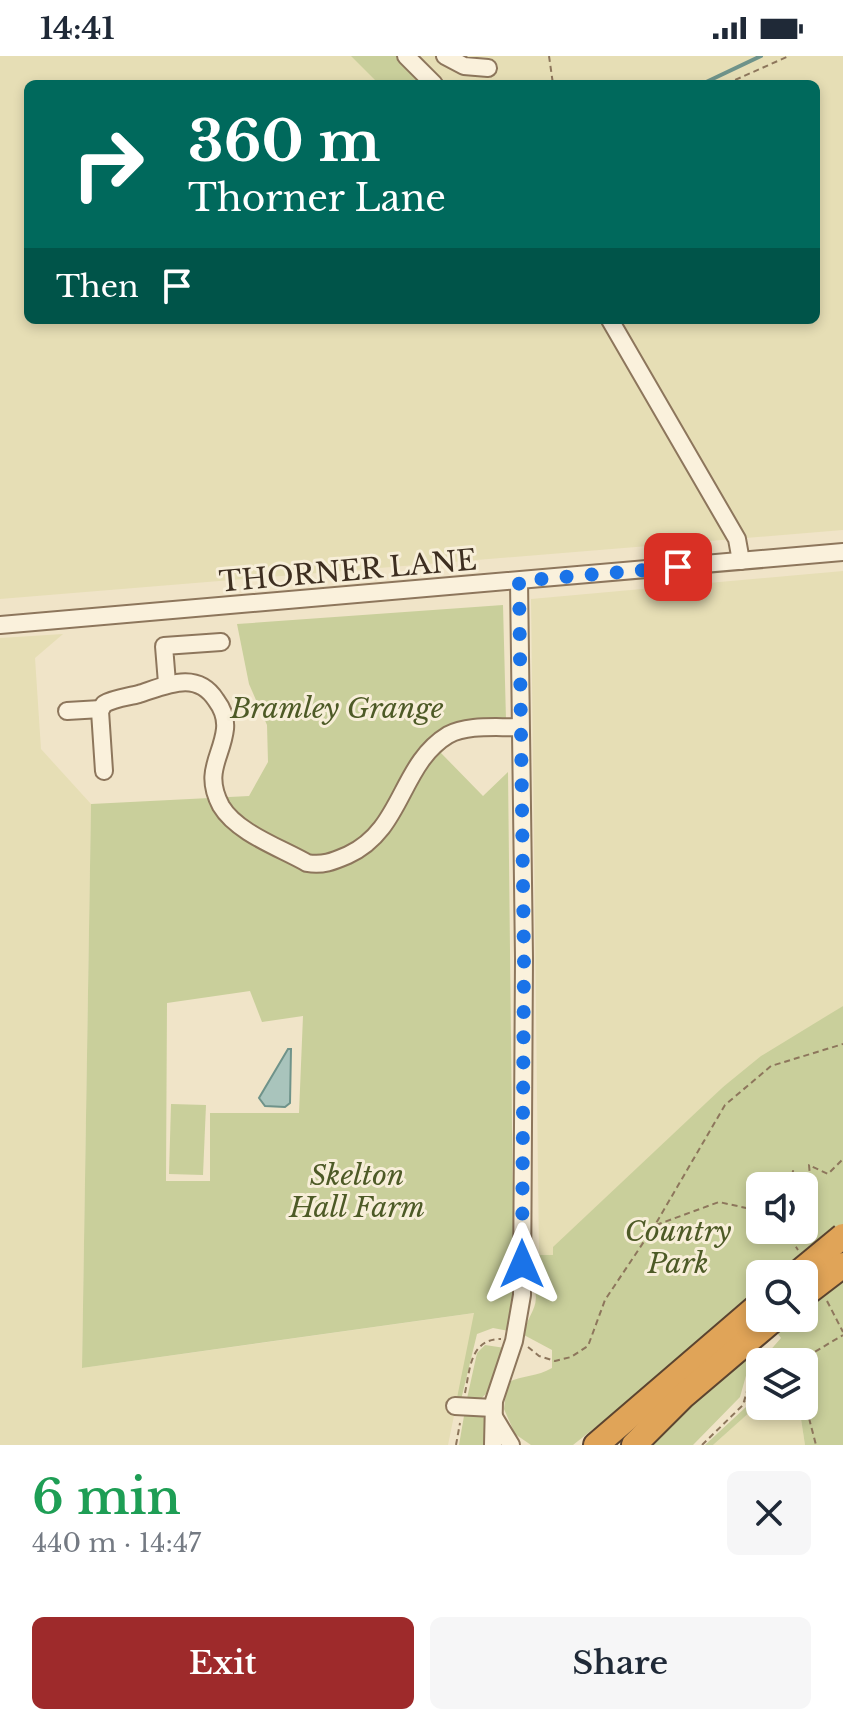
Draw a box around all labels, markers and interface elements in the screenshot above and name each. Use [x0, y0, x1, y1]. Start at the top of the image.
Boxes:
text: 14:41 [40, 10, 115, 47]
text: 360 m [188, 107, 381, 176]
icon: right [56, 112, 160, 216]
text: Thorner Lane [188, 176, 446, 221]
icon: arrive [155, 264, 199, 308]
text: Then [56, 268, 139, 305]
pin [644, 533, 712, 601]
street label: THORNER LANE [218, 542, 478, 600]
icon: arrive [656, 545, 700, 589]
park label: Bramley Grange [229, 691, 444, 726]
park label: Skelton Hall Farm [288, 1158, 425, 1225]
map controls [746, 1172, 818, 1420]
button: sound [746, 1172, 818, 1244]
park label: Country Park [625, 1214, 732, 1281]
position arrow [480, 1222, 564, 1306]
button: search [746, 1260, 818, 1332]
button: layers [746, 1348, 818, 1420]
text: 6 min [32, 1467, 181, 1527]
button: close [727, 1471, 811, 1555]
text: 440 m · 14:47 [32, 1527, 201, 1559]
button: Exit [32, 1617, 414, 1709]
button: Share [430, 1617, 811, 1709]

